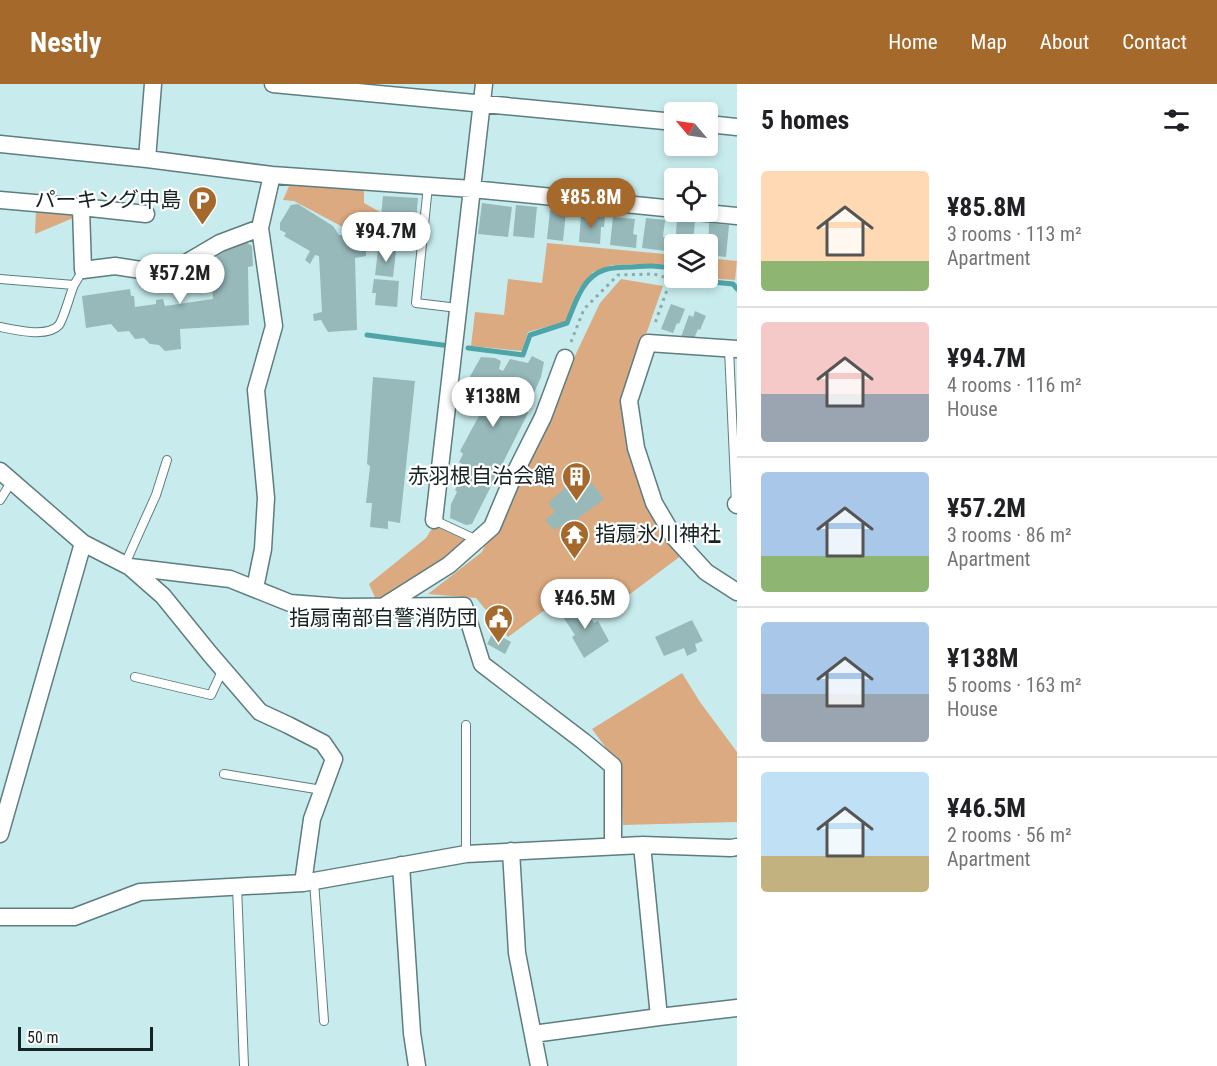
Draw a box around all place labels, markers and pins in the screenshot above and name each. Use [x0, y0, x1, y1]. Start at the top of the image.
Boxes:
pin: ¥85.8M [542, 178, 640, 229]
parking icon: パーキング中島 [186, 184, 218, 226]
place label: パーキング中島 [35, 188, 181, 212]
pin: ¥94.7M [337, 212, 435, 263]
pin: ¥57.2M [131, 254, 229, 305]
pin: ¥138M [451, 377, 535, 428]
building icon: 赤羽根自治会館 [560, 460, 592, 502]
place label: 赤羽根自治会館 [408, 464, 555, 488]
temple icon: 指扇氷川神社 [558, 518, 590, 560]
place label: 指扇氷川神社 [595, 522, 721, 546]
pin: ¥46.5M [536, 579, 634, 630]
public building icon: 指扇南部自警消防団 [483, 602, 515, 644]
place label: 指扇南部自警消防団 [289, 606, 478, 630]

